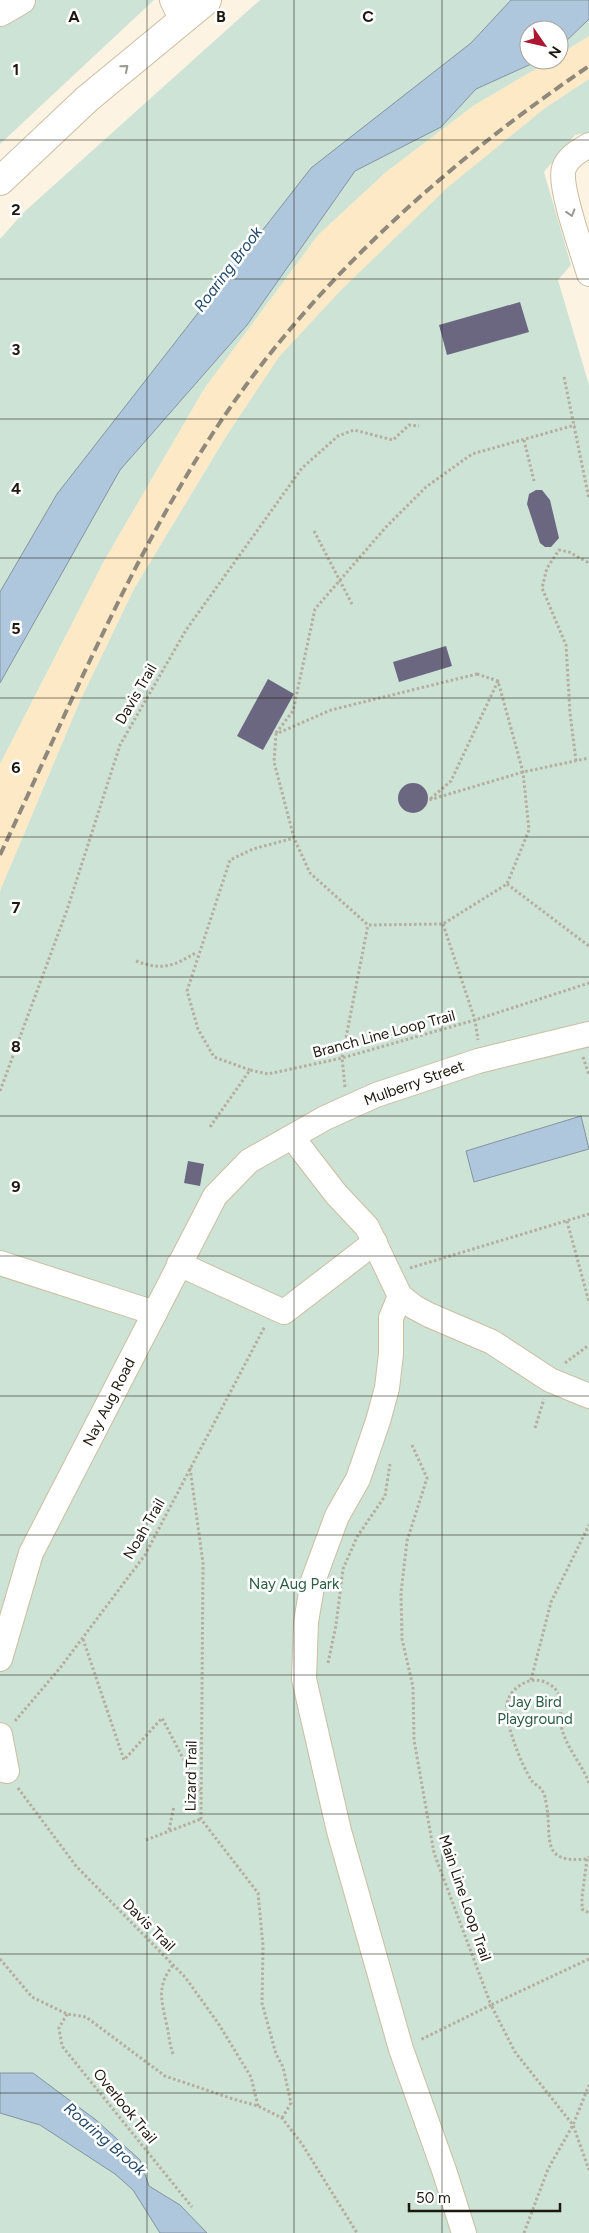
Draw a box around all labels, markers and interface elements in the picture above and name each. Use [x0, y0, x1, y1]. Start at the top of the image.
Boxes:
text: A [68, 7, 80, 26]
text: B [216, 7, 226, 26]
text: C [362, 7, 374, 26]
north arrow [519, 20, 569, 70]
text: N [544, 43, 564, 61]
text: 1 [13, 60, 19, 79]
one-way arrow [119, 65, 128, 74]
text: 2 [11, 200, 21, 219]
one-way arrow [565, 209, 575, 217]
water label: Roaring Brook [190, 222, 267, 315]
text: 3 [12, 340, 21, 359]
text: 4 [11, 479, 21, 498]
text: 5 [11, 619, 21, 638]
street label: Davis Trail [111, 661, 161, 727]
text: 6 [11, 758, 21, 777]
text: 7 [12, 898, 21, 917]
street label: Branch Line Loop Trail [311, 1006, 457, 1062]
text: 8 [11, 1037, 21, 1056]
street label: Mulberry Street [362, 1056, 467, 1109]
text: 9 [11, 1177, 21, 1196]
street label: Nay Aug Road [79, 1355, 139, 1449]
street label: Noah Trail [119, 1495, 169, 1563]
park label: Nay Aug Park [249, 1575, 340, 1593]
park label: Jay Bird Playground [497, 1693, 573, 1728]
street label: Lizard Trail [181, 1740, 201, 1812]
street label: Main Line Loop Trail [435, 1833, 495, 1963]
street label: Davis Trail [119, 1895, 179, 1955]
street label: Overlook Trail [89, 2065, 161, 2147]
water label: Roaring Brook [60, 2098, 151, 2180]
scale bar [409, 2180, 560, 2212]
text: 50 m [416, 2189, 451, 2207]

